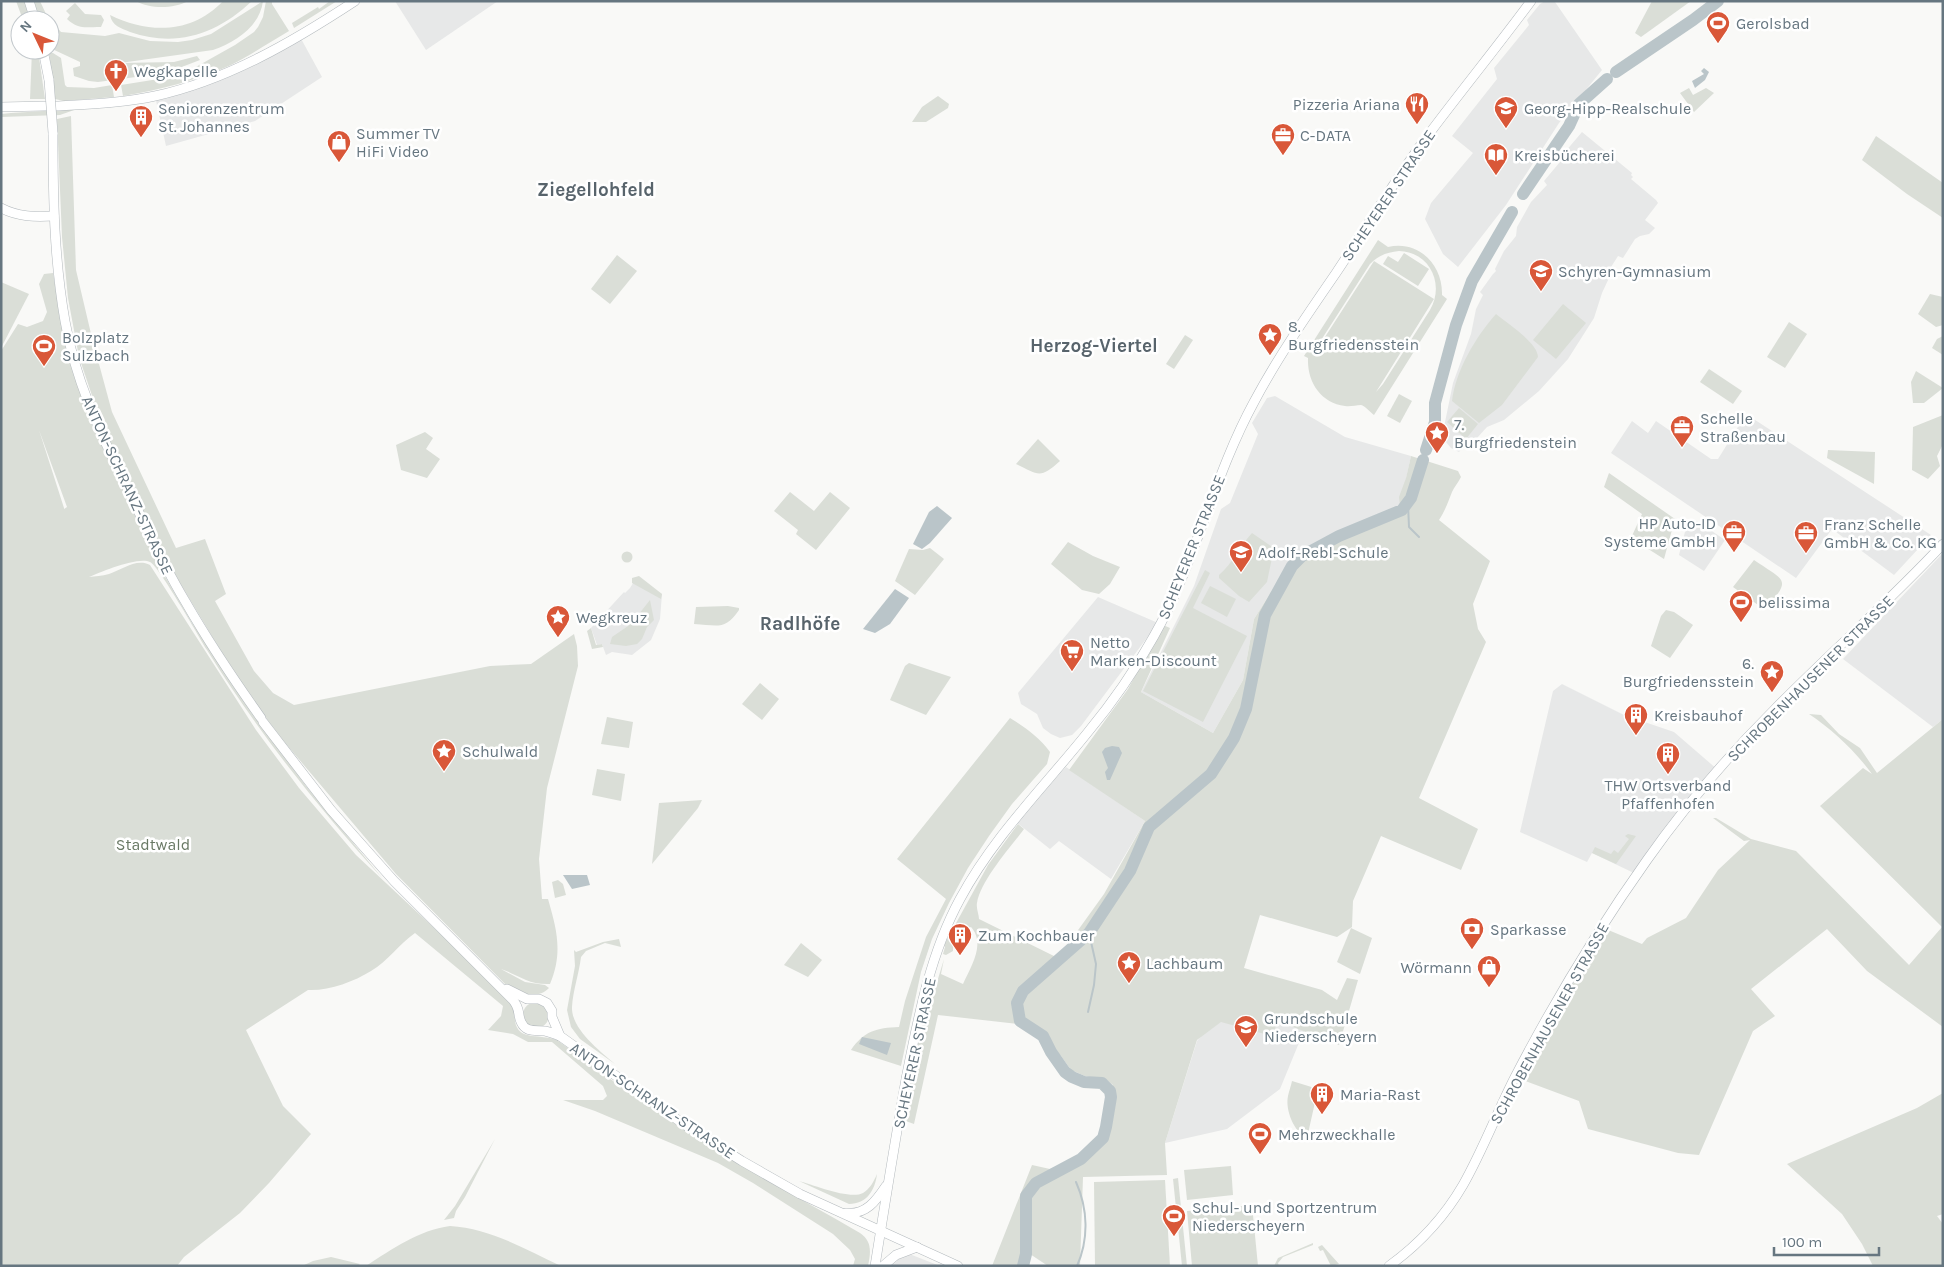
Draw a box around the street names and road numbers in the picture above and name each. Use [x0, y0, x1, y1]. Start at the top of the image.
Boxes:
street label: SCHEYERER STRASSE [1337, 126, 1439, 265]
street label: ANTON-SCHRANZ-STRASSE [78, 393, 177, 578]
street label: SCHEYERER STRASSE [1154, 472, 1229, 622]
street label: SCHROBENHAUSENER STRASSE [1723, 591, 1898, 766]
street label: SCHROBENHAUSENER STRASSE [1486, 919, 1613, 1127]
street label: SCHEYERER STRASSE [889, 976, 940, 1131]
street label: ANTON-SCHRANZ-STRASSE [567, 1038, 739, 1163]

